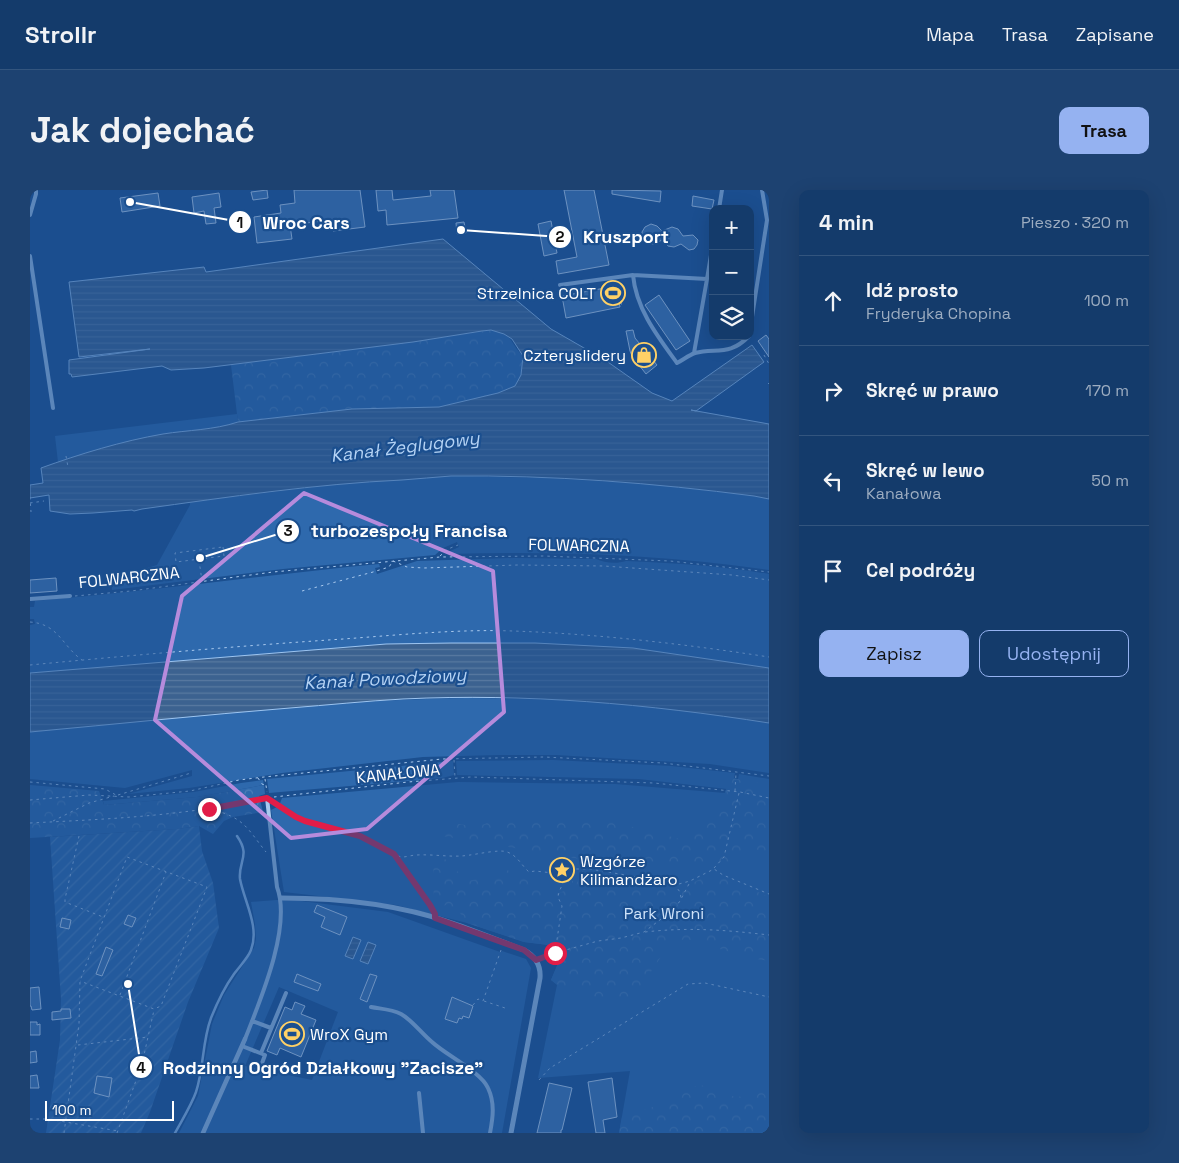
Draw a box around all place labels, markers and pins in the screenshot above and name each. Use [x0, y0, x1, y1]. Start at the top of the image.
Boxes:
callout: Wroc Cars [228, 206, 360, 239]
callout: Kruszport [548, 220, 679, 253]
sports icon: Strzelnica COLT [600, 280, 626, 306]
place label: Strzelnica COLT [477, 283, 596, 304]
shop icon: Czteryslidery [631, 342, 657, 368]
place label: Czteryslidery [523, 345, 626, 366]
callout: turbozespoły Francisa [276, 514, 517, 547]
place label: Wzgórze Kilimandżaro [580, 851, 678, 890]
place icon: Wzgórze Kilimandżaro [549, 857, 575, 883]
sports icon: WroX Gym [279, 1021, 305, 1047]
place label: WroX Gym [310, 1024, 388, 1045]
callout: Rodzinny Ogród Działkowy "Zacisze" [128, 1051, 494, 1084]

